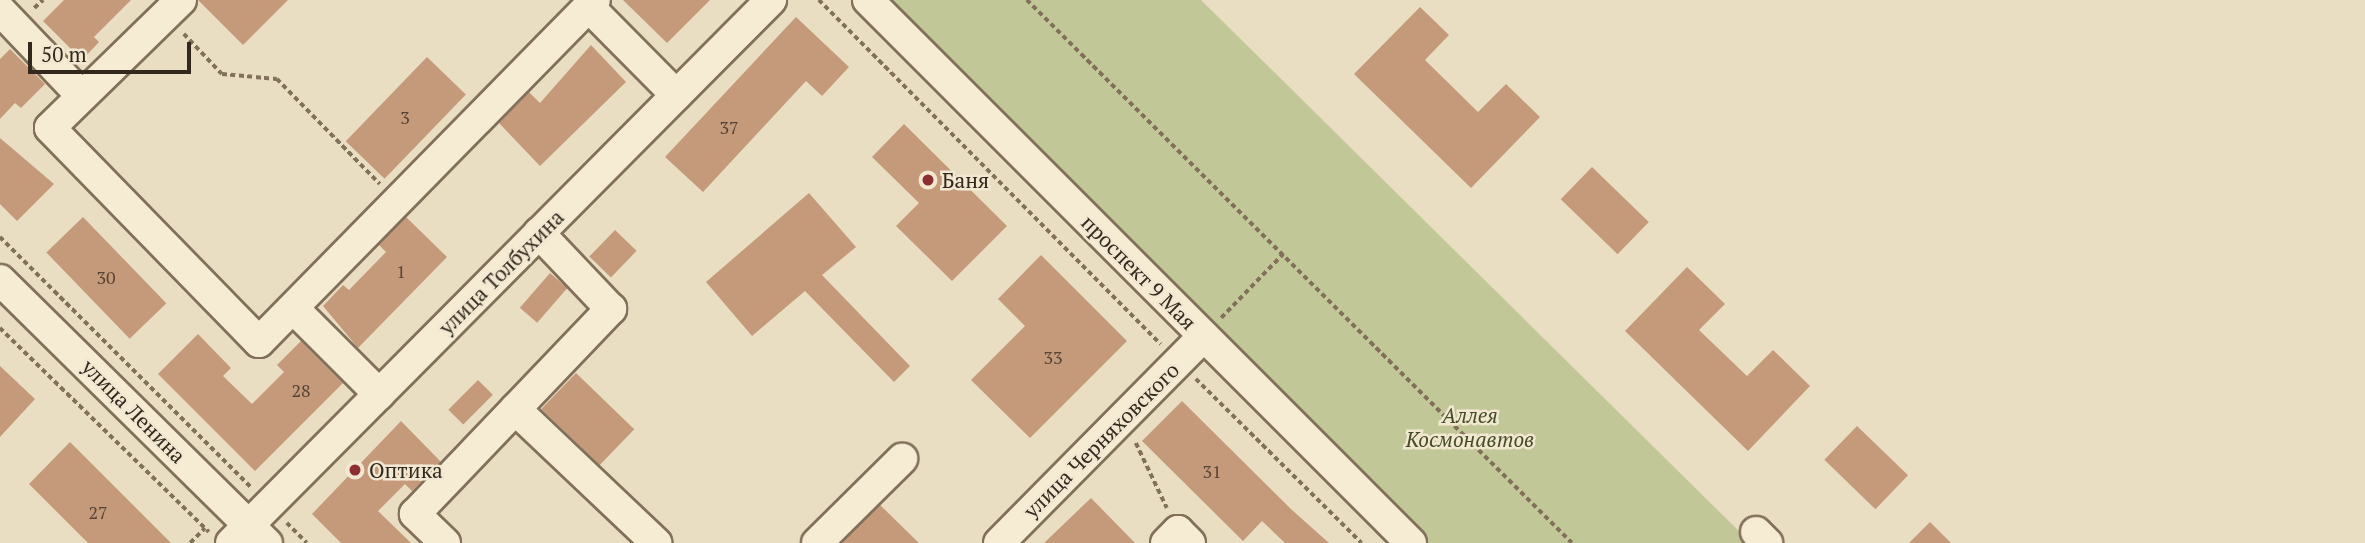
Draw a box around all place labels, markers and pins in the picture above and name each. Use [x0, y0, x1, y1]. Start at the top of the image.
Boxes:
place label: Баня [942, 167, 989, 193]
marker: Баня [920, 172, 936, 188]
place label: Оптика [369, 457, 443, 483]
marker: Оптика [347, 462, 363, 478]

